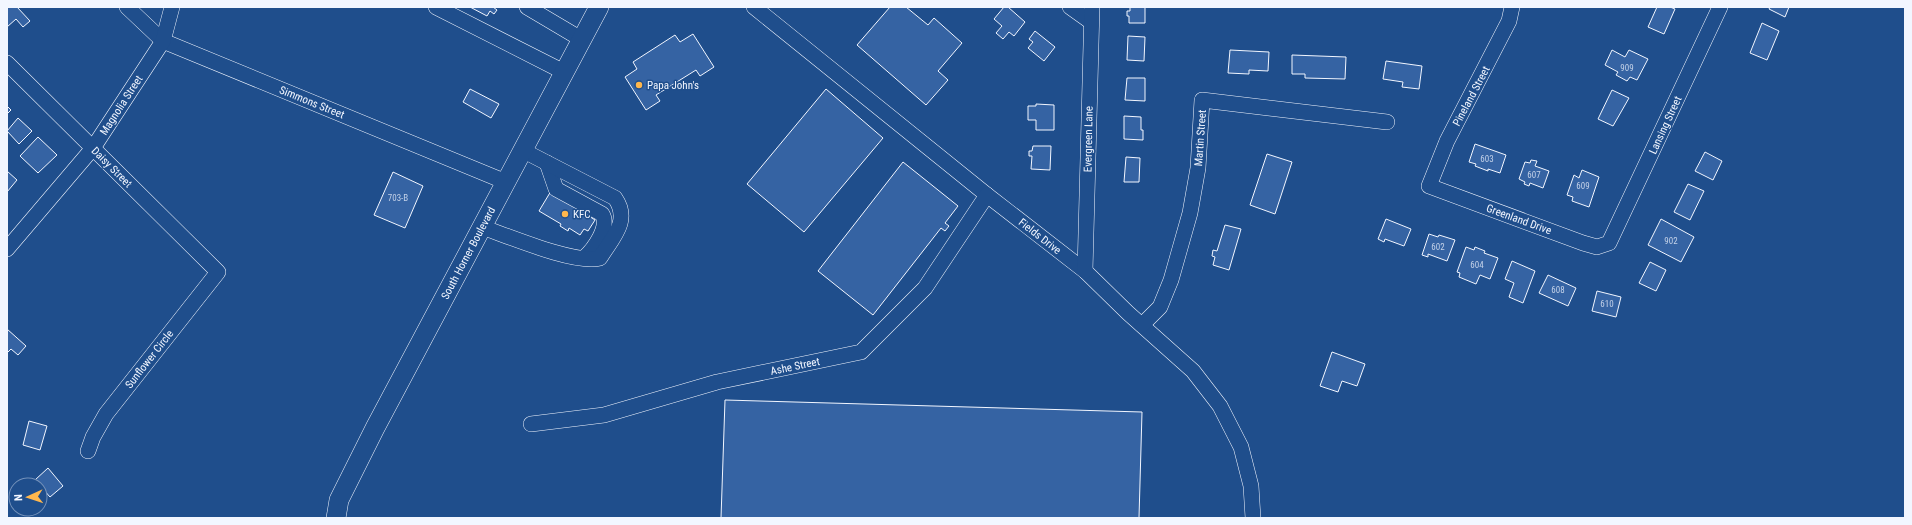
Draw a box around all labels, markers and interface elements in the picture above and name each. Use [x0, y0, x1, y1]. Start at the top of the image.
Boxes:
house number: 909 [1620, 63, 1634, 73]
street label: Pineland Street [1450, 64, 1493, 128]
street label: Magnolia Street [97, 73, 146, 138]
place label: Papa John's [647, 79, 699, 92]
marker: Papa John's [634, 80, 644, 90]
street label: Simmons Street [277, 84, 346, 121]
street label: Lansing Street [1646, 94, 1685, 156]
street label: Evergreen Lane [1081, 106, 1096, 172]
street label: Martin Street [1192, 109, 1209, 167]
street label: Daisy Street [89, 144, 135, 190]
house number: 603 [1480, 154, 1494, 164]
house number: 607 [1527, 170, 1541, 180]
house number: 609 [1576, 181, 1590, 191]
house number: 703-B [388, 193, 408, 203]
street label: Greenland Drive [1484, 202, 1553, 237]
street label: South Horner Boulevard [439, 205, 498, 302]
place label: KFC [573, 208, 591, 221]
marker: KFC [560, 209, 570, 219]
street label: Fields Drive [1016, 216, 1064, 257]
house number: 902 [1664, 236, 1678, 246]
house number: 602 [1431, 242, 1445, 252]
house number: 604 [1470, 260, 1484, 270]
house number: 608 [1551, 285, 1565, 295]
house number: 610 [1600, 299, 1614, 309]
street label: Sunflower Circle [123, 328, 176, 391]
street label: Ashe Street [769, 355, 821, 378]
north arrow [8, 477, 48, 517]
text: N [12, 494, 25, 501]

